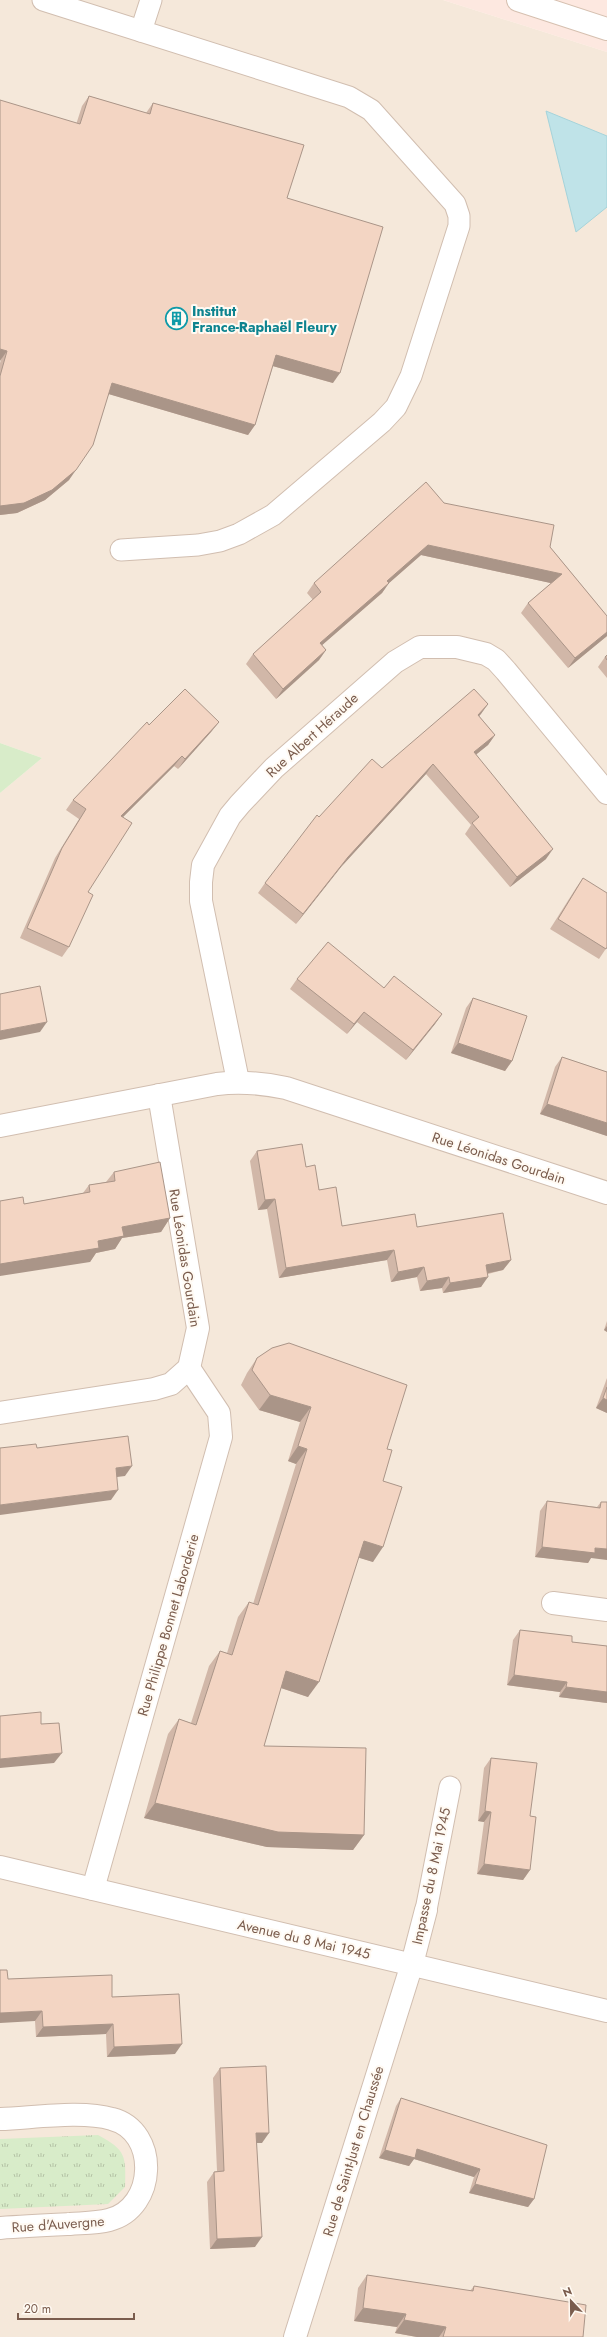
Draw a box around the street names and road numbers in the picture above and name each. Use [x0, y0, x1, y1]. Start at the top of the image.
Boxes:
street label: Rue Albert Héraude [261, 688, 363, 782]
street label: Rue Léonidas Gourdain [429, 1127, 569, 1189]
street label: Rue Léonidas Gourdain [164, 1187, 206, 1329]
street label: Rue Philippe Bonnet Laborderie [132, 1532, 204, 1718]
street label: Impasse du 8 Mai 1945 [407, 1806, 455, 1946]
street label: Avenue du 8 Mai 1945 [236, 1914, 372, 1964]
street label: Rue de Saint-Just en Chaussée [318, 2063, 388, 2239]
street label: Rue d'Auvergne [11, 2211, 105, 2237]

